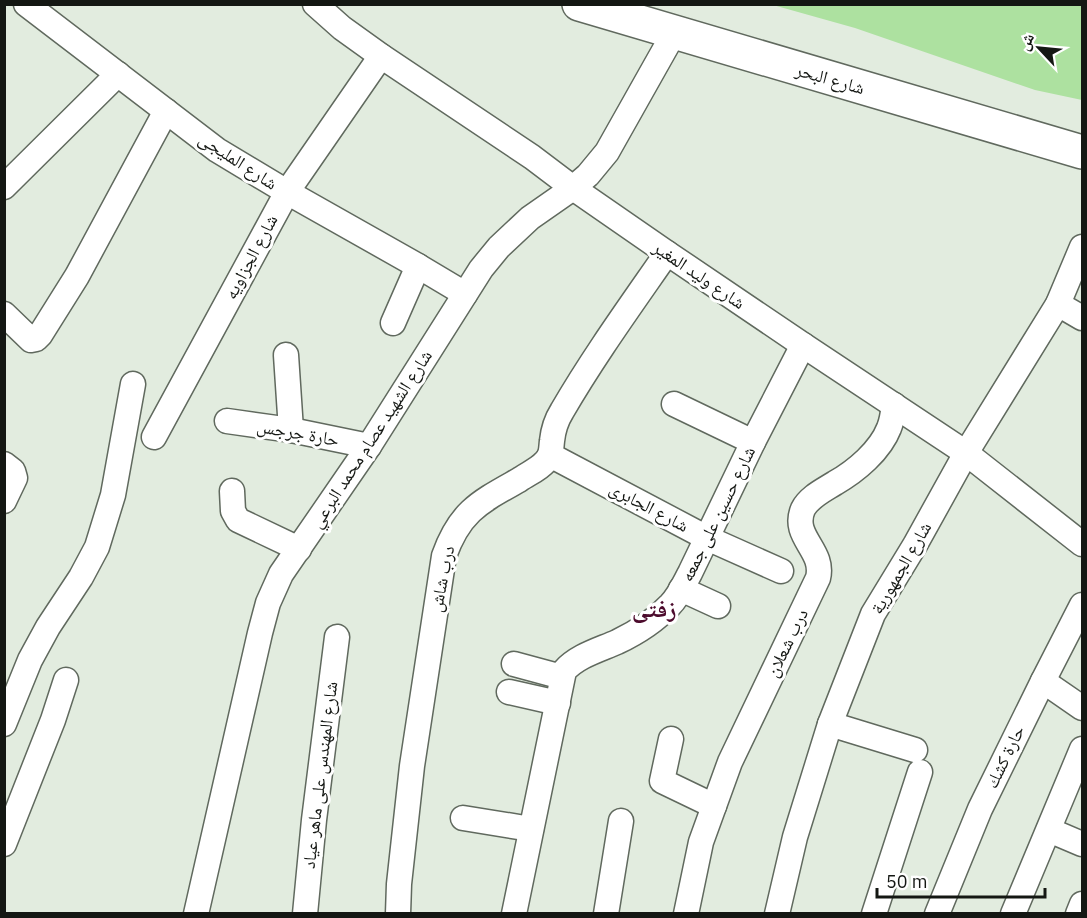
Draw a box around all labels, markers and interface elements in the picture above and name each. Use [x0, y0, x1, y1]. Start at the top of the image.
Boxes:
north arrow [1009, 18, 1069, 78]
text: ش [1013, 29, 1038, 53]
street label: شارع البحر [792, 57, 867, 99]
street label: شارع المليجى [195, 127, 282, 195]
street label: شارع الجزاويه [219, 210, 283, 303]
street label: شارع وليد المغير [648, 235, 750, 314]
street label: شارع الشهيد عصام محمد البرعي [304, 345, 440, 534]
street label: حارة جرجس [255, 414, 341, 451]
street label: شارع حسين على جمعه [675, 442, 760, 585]
street label: شارع الجابرى [606, 476, 693, 537]
street label: شارع الجمهورية [865, 518, 936, 618]
street label: درب شاش [424, 544, 459, 614]
district label: زفتى [632, 592, 676, 624]
street label: درب شعلان [760, 605, 813, 681]
street label: شارع المهندس على ماهر عياد [297, 680, 342, 870]
street label: حارة كشك [979, 722, 1030, 792]
scale bar [877, 861, 1045, 899]
text: 50 m [886, 870, 928, 893]

